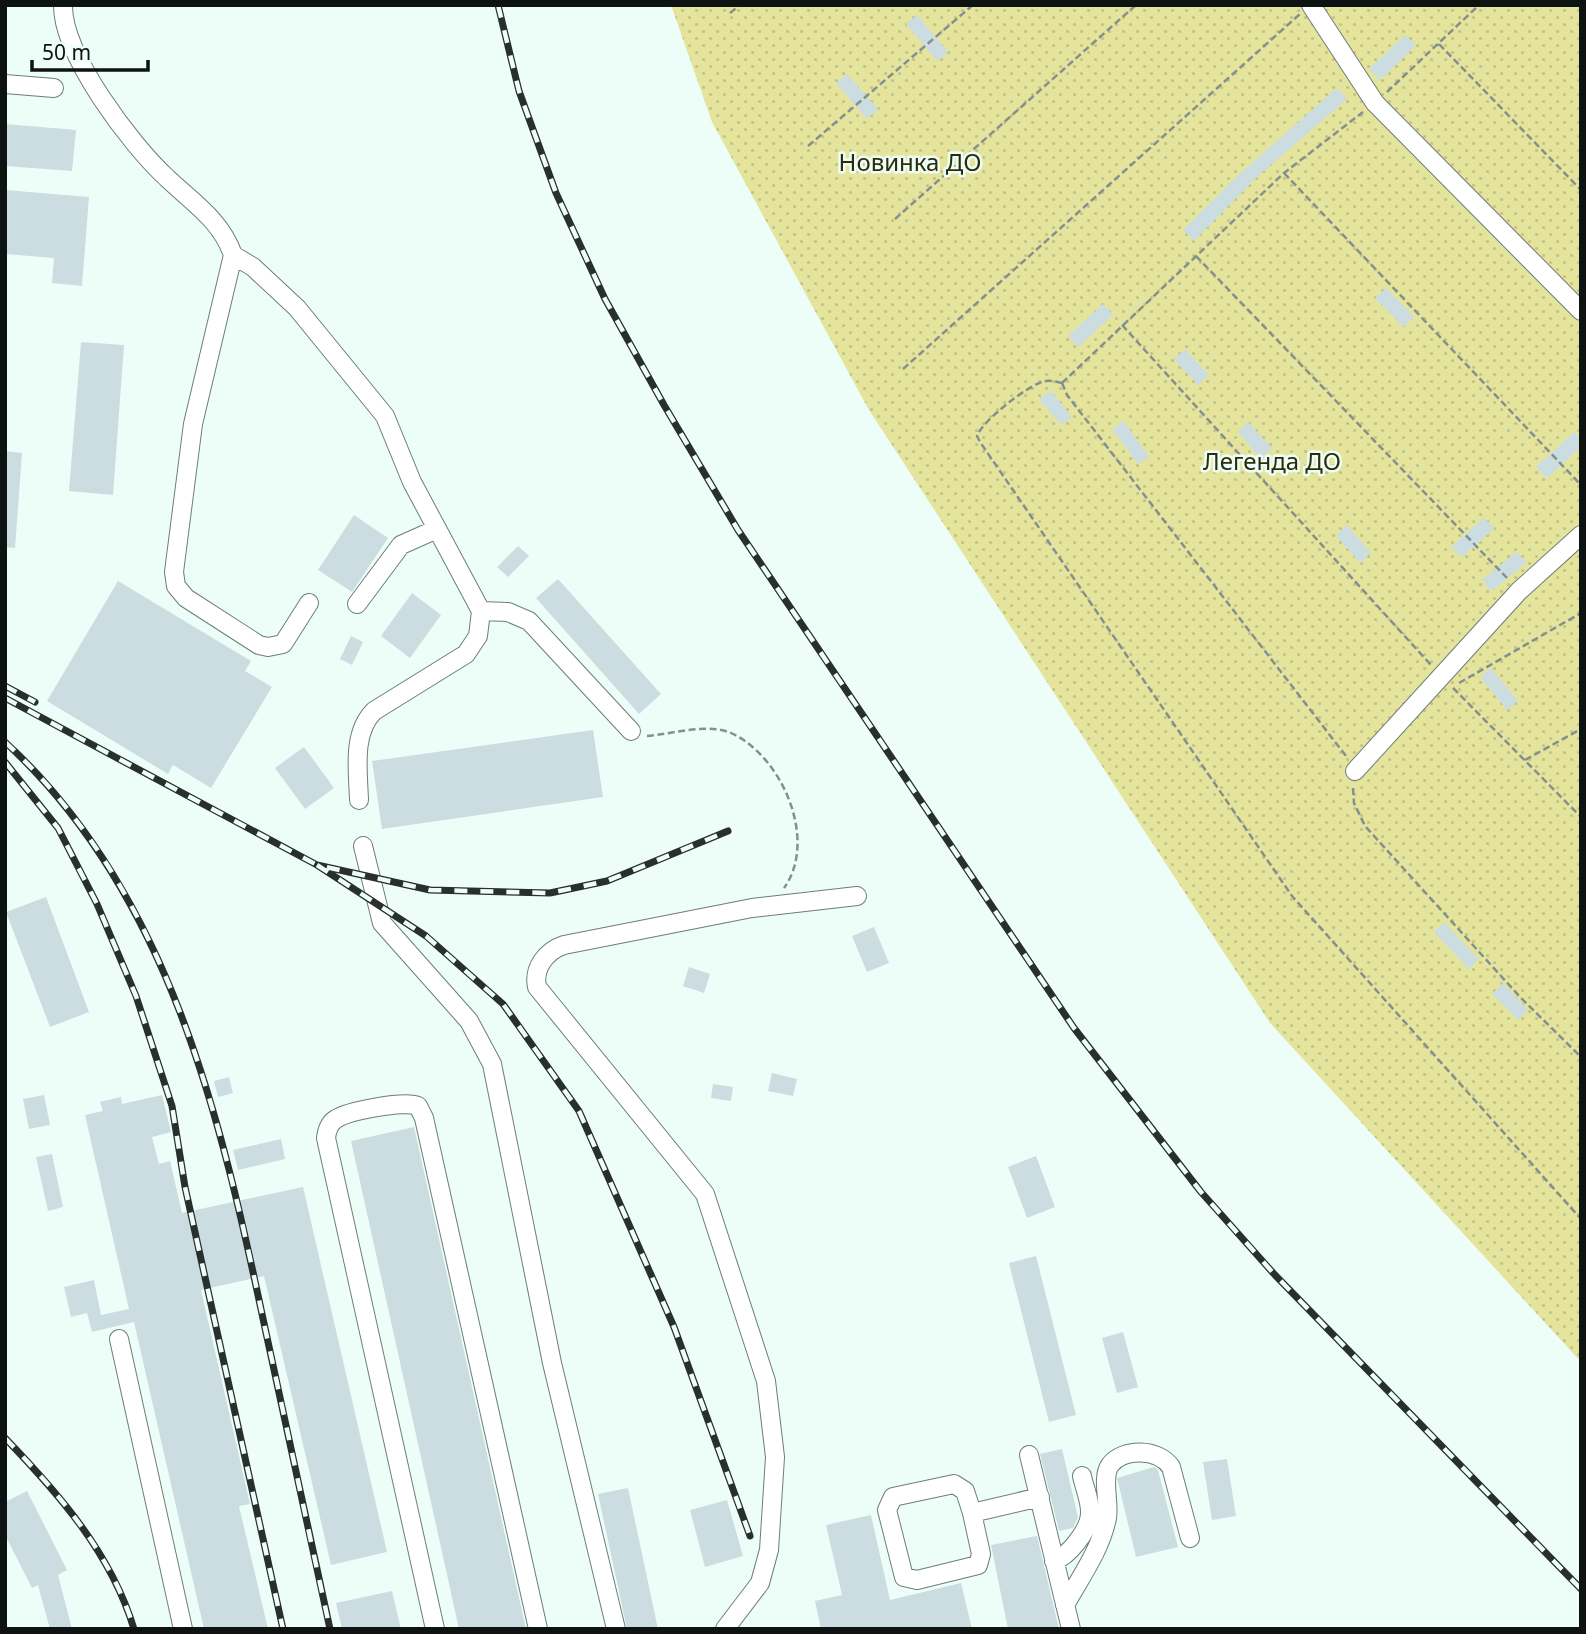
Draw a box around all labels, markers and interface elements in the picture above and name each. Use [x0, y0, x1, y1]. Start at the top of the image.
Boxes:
scale bar [32, 28, 147, 72]
text: 50 m [42, 38, 91, 66]
park label: Новинка ДО [839, 145, 981, 178]
park label: Легенда ДО [1203, 444, 1341, 477]

